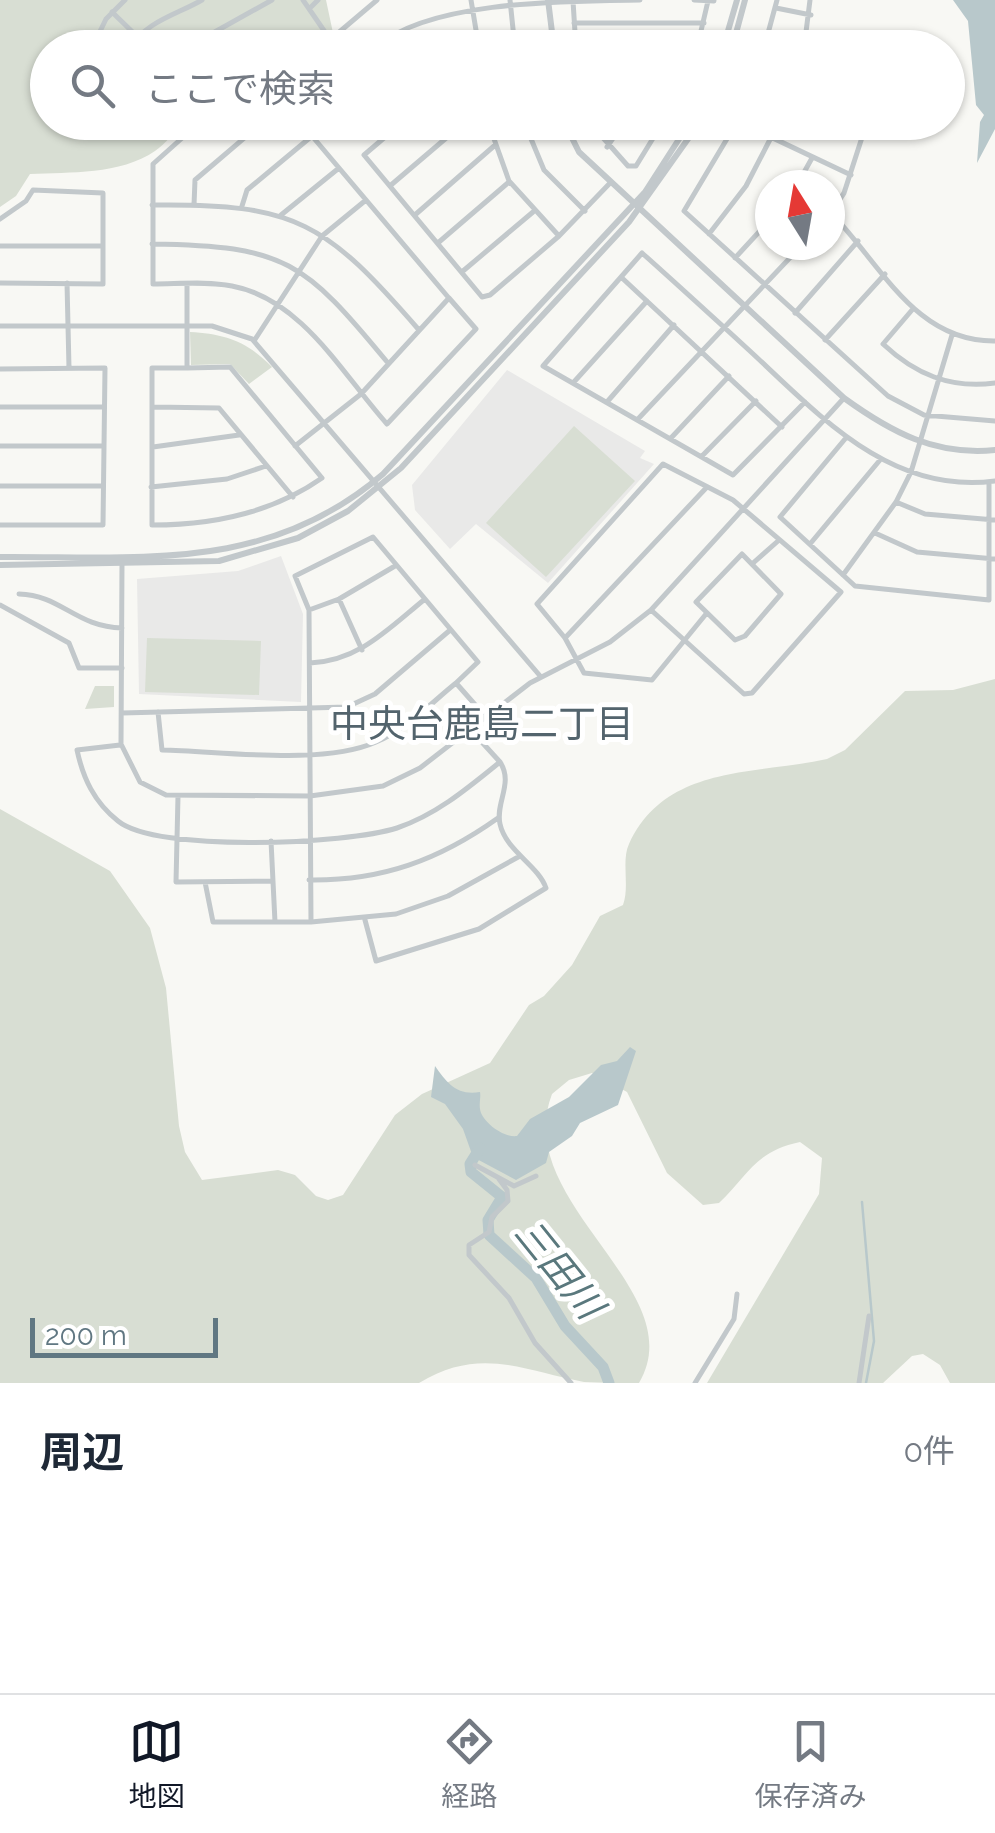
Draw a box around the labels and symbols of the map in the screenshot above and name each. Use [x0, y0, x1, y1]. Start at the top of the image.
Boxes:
north arrow [755, 170, 845, 260]
district label: 中央台鹿島二丁目 [330, 701, 634, 746]
water label: 三田川 [506, 1210, 615, 1330]
scale bar [30, 1313, 218, 1358]

